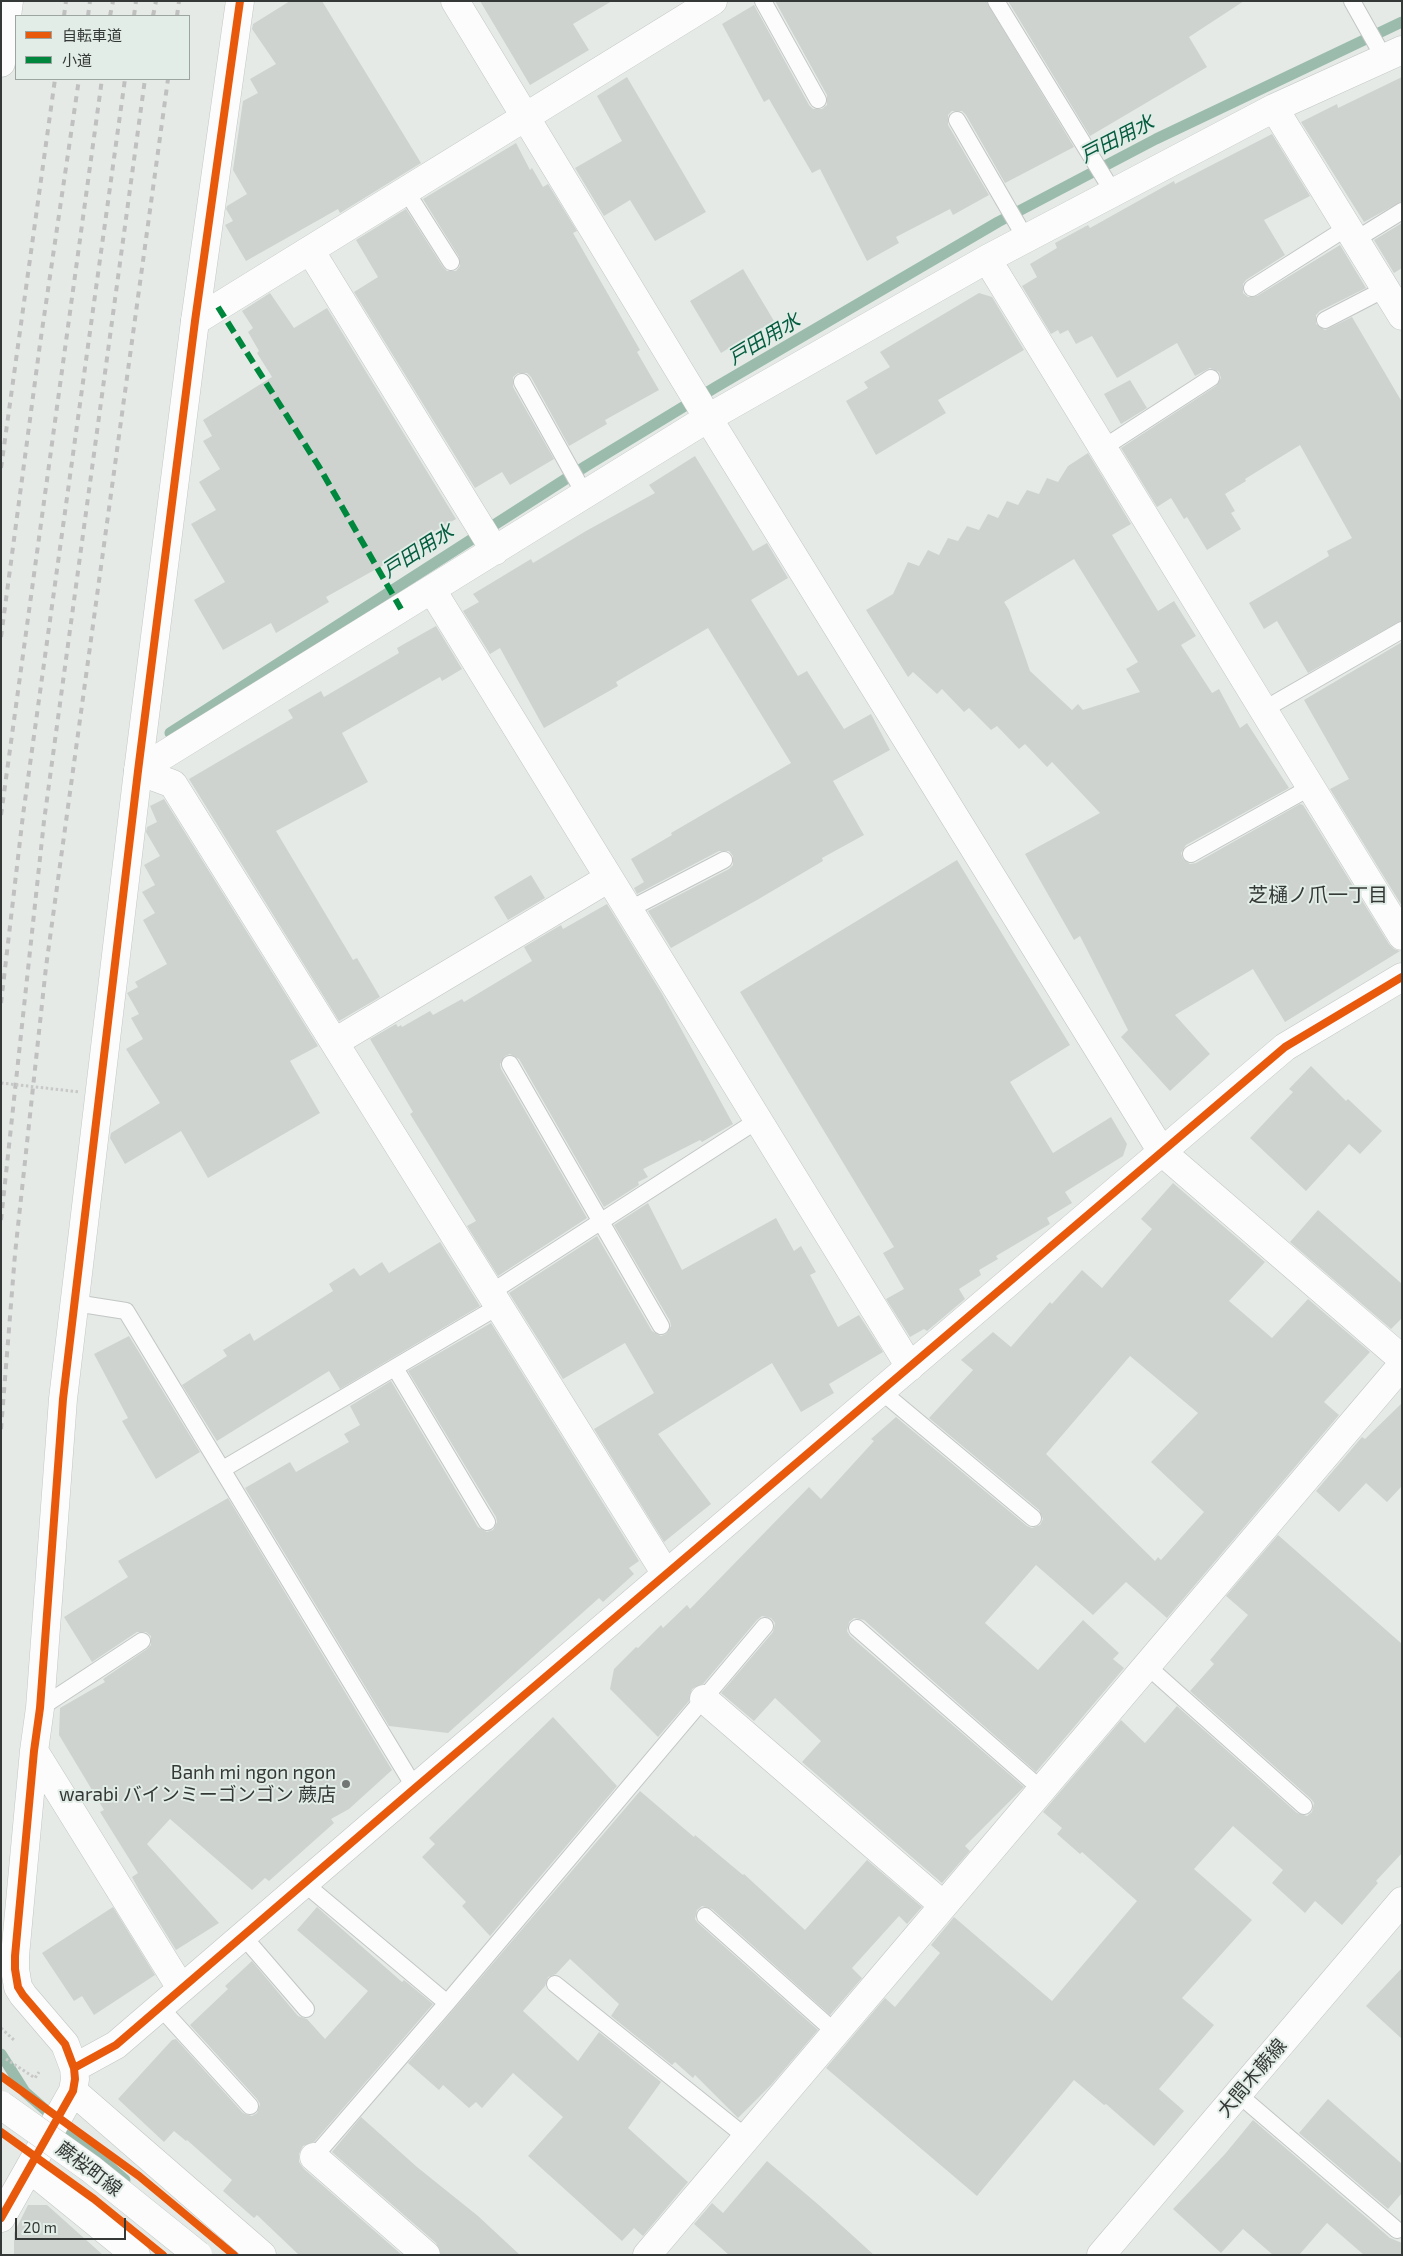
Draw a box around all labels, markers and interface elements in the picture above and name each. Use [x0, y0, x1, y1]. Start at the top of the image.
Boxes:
legend [15, 15, 190, 80]
text: 自転車道 [62, 26, 122, 44]
text: 小道 [62, 51, 92, 69]
water label: 戸田用水 [1076, 110, 1158, 168]
water label: 戸田用水 [724, 308, 804, 370]
water label: 戸田用水 [378, 519, 458, 583]
district label: 芝樋ノ爪一丁目 [1248, 883, 1388, 907]
place label: Banh mi ngon ngon warabi バインミーゴンゴン 蕨店 [59, 1762, 336, 1806]
marker: Banh mi ngon ngon warabi バインミーゴンゴン 蕨店 [340, 1778, 352, 1790]
street label: 大間木蕨線 [1213, 2034, 1291, 2122]
street label: 蕨桜町線 [52, 2137, 126, 2201]
scale bar [18, 2208, 129, 2240]
text: 20 m [23, 2218, 57, 2236]

